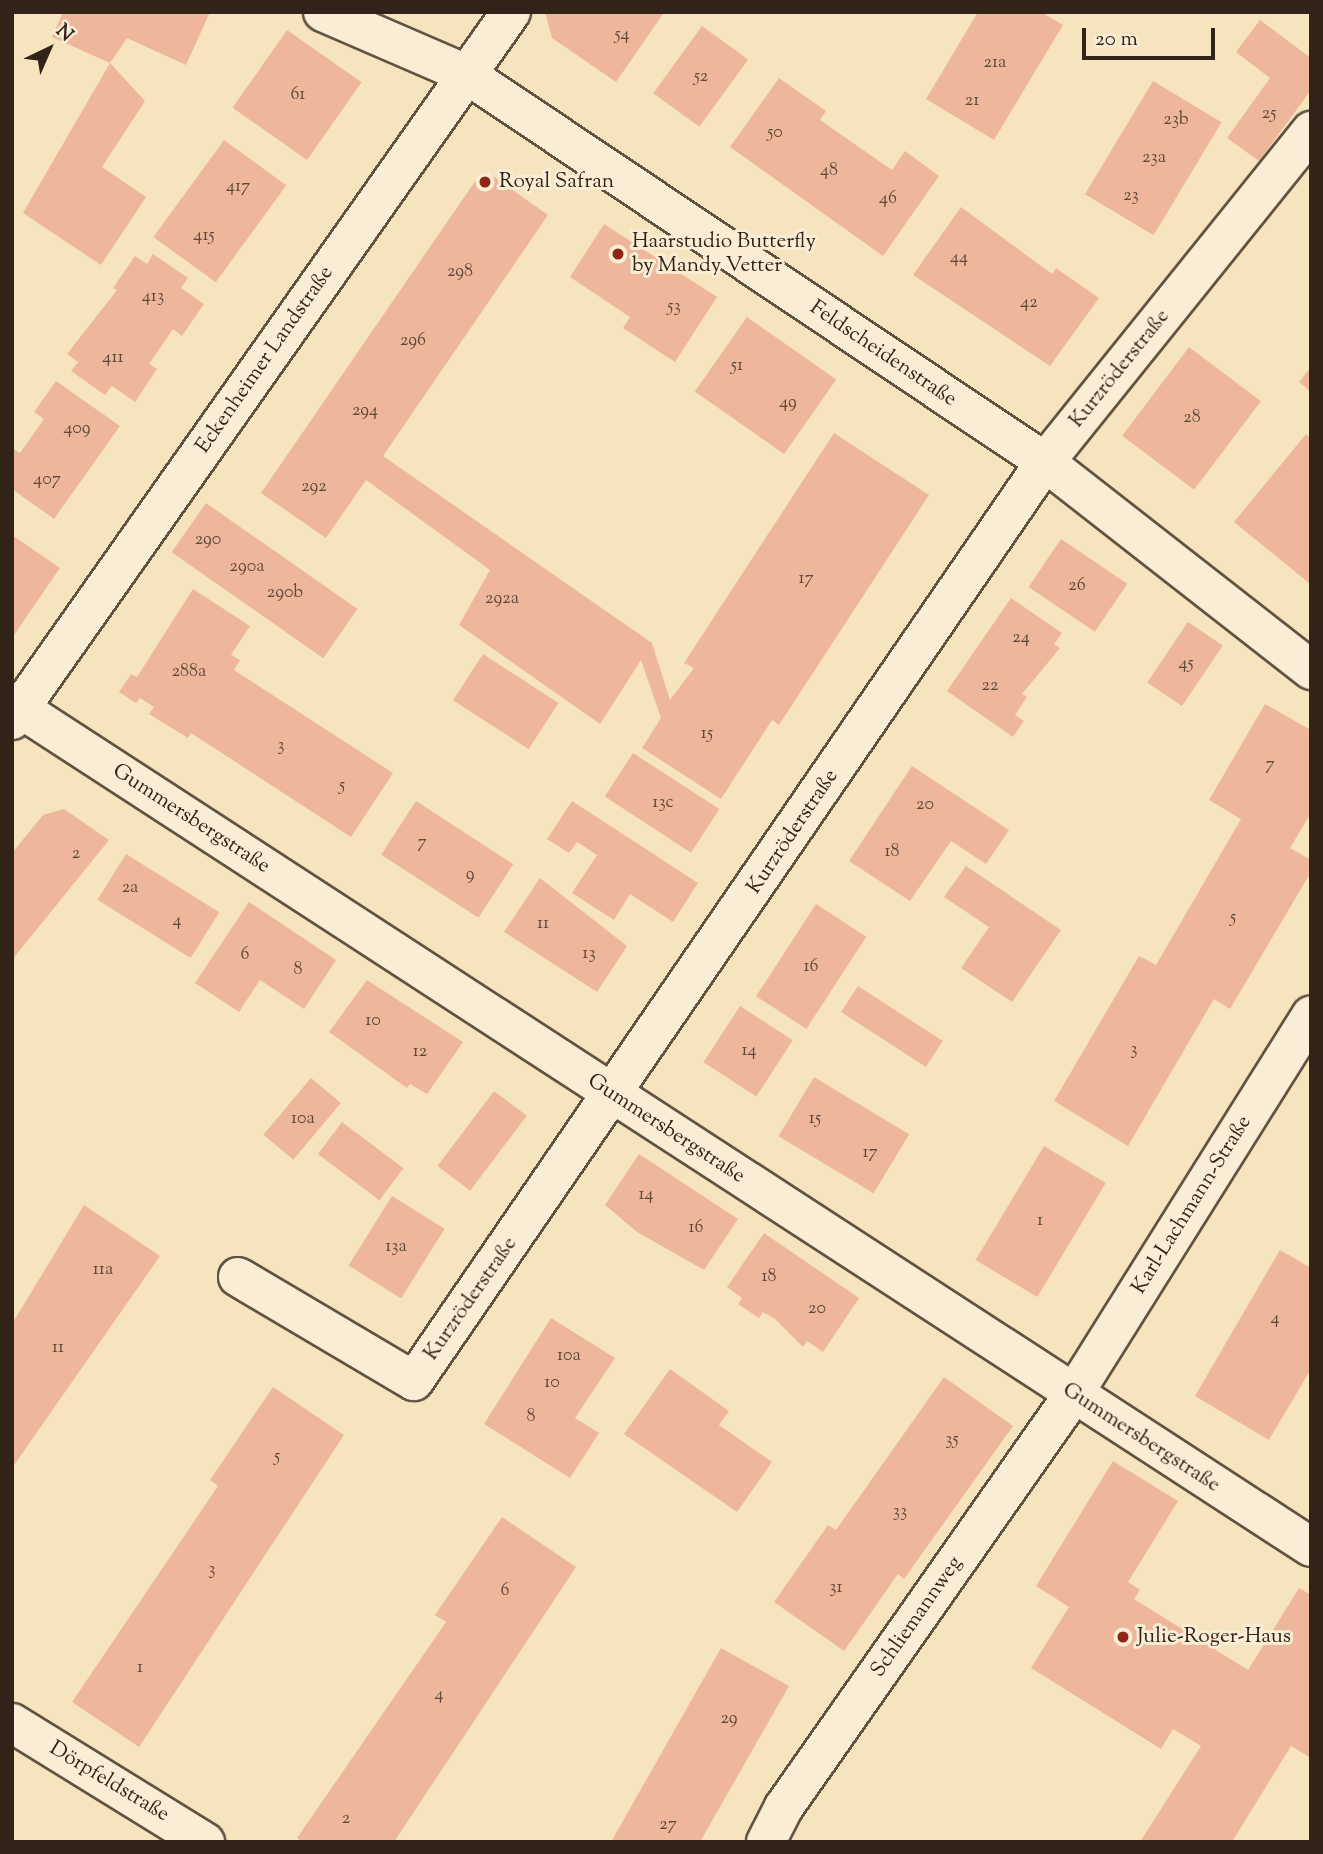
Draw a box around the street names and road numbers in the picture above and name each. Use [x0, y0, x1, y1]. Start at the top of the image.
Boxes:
street label: Eckenheimer Landstraße [191, 262, 339, 458]
street label: Feldscheidenstraße [805, 296, 961, 412]
street label: Kurzröderstraße [1065, 305, 1175, 433]
street label: Gummersbergstraße [108, 759, 274, 879]
street label: Kurzröderstraße [742, 765, 844, 899]
street label: Gummersbergstraße [583, 1069, 749, 1189]
street label: Karl-Lachmann-Straße [1127, 1111, 1257, 1299]
street label: Kurzröderstraße [419, 1232, 523, 1366]
street label: Gummersbergstraße [1058, 1378, 1224, 1498]
street label: Schliemannweg [866, 1552, 968, 1682]
street label: Dörpfeldstraße [44, 1736, 174, 1828]

